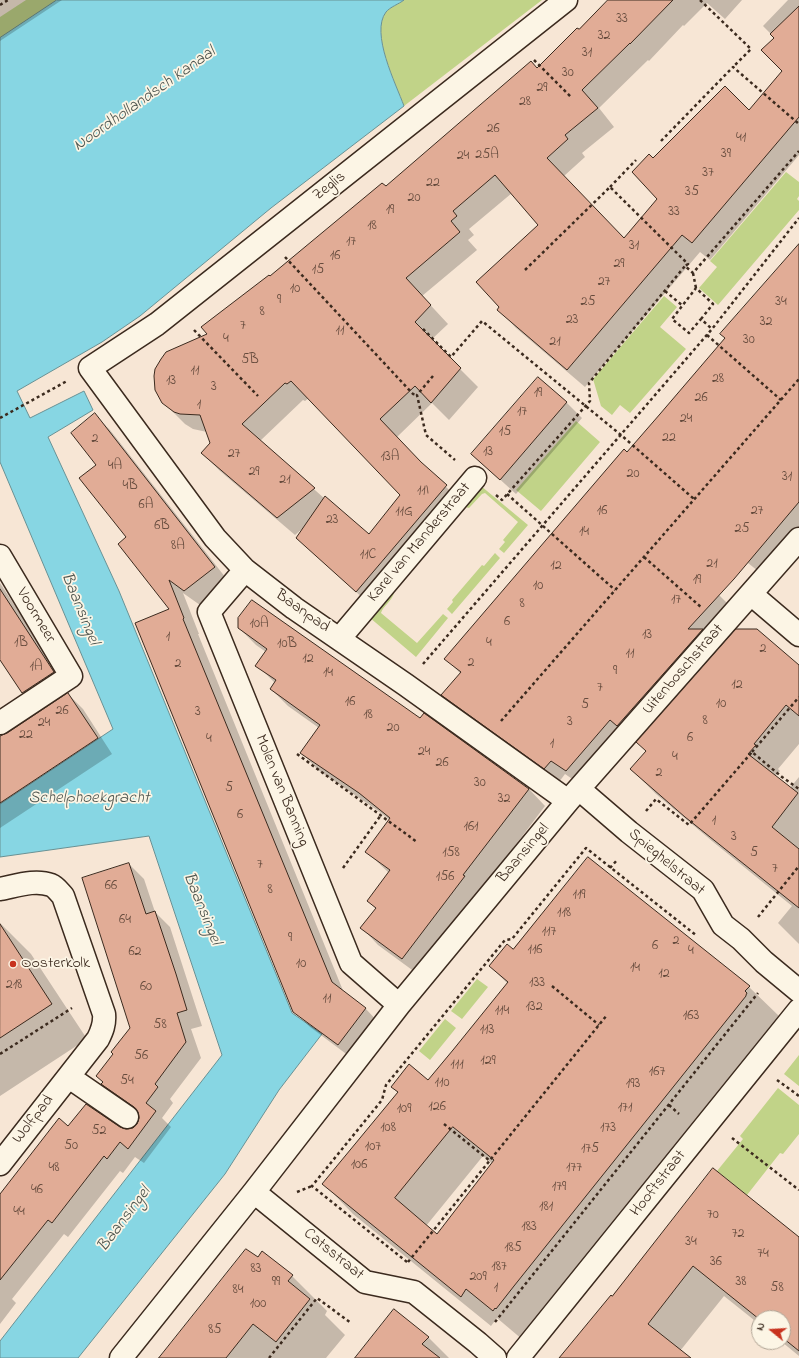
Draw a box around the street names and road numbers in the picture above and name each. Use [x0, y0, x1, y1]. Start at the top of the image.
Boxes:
street label: Zeglis [310, 168, 350, 206]
street label: Karel van Manderstraat [364, 479, 476, 607]
street label: Voormeer [11, 585, 59, 647]
street label: Baanpad [271, 586, 333, 638]
street label: Uitenboschstraat [639, 621, 729, 719]
street label: Molen van Banning [250, 732, 312, 850]
street label: Baansingel [494, 820, 554, 888]
street label: Spieghelstraat [624, 825, 708, 901]
street label: Wolfpad [9, 1092, 59, 1148]
street label: Hooftstraat [627, 1147, 691, 1221]
street label: Catsstraat [299, 1225, 367, 1285]

